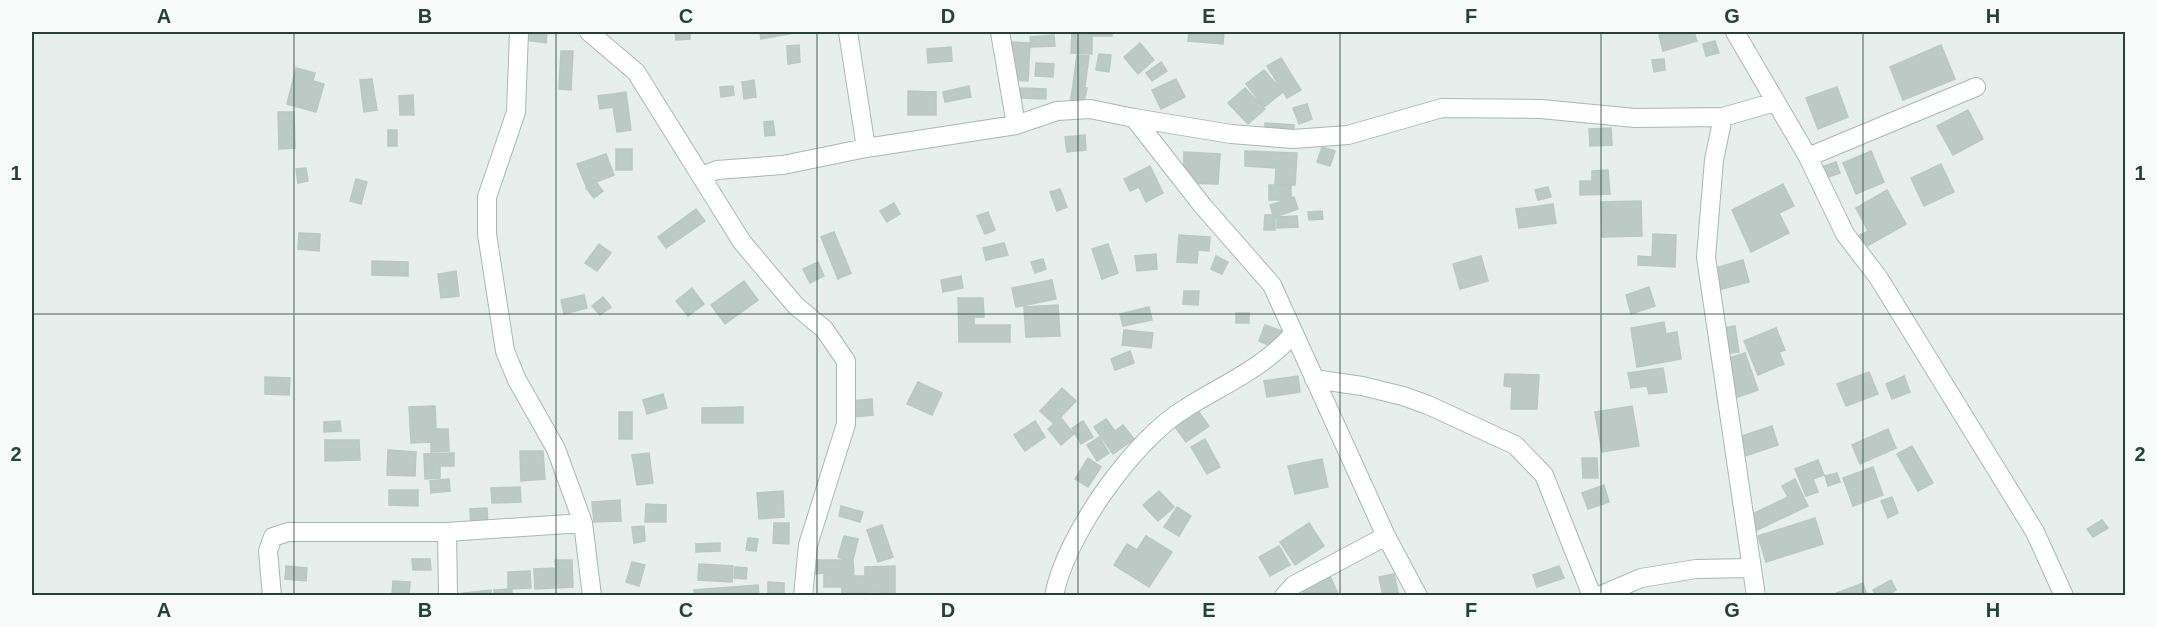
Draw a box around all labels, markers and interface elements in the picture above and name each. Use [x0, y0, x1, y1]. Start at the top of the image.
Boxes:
text: A [157, 5, 171, 27]
text: B [418, 5, 432, 27]
text: C [679, 5, 693, 27]
text: D [941, 5, 955, 27]
text: E [1202, 5, 1216, 27]
text: F [1465, 5, 1477, 27]
text: G [1724, 5, 1740, 27]
text: H [1986, 5, 2000, 27]
text: 1 [10, 162, 22, 184]
text: 1 [2134, 162, 2146, 184]
text: 2 [10, 443, 22, 465]
text: 2 [2134, 443, 2146, 465]
text: A [157, 599, 171, 621]
text: B [418, 599, 432, 621]
text: C [679, 599, 693, 621]
text: D [941, 599, 955, 621]
text: E [1202, 599, 1216, 621]
text: F [1465, 599, 1477, 621]
text: G [1724, 599, 1740, 621]
text: H [1986, 599, 2000, 621]

